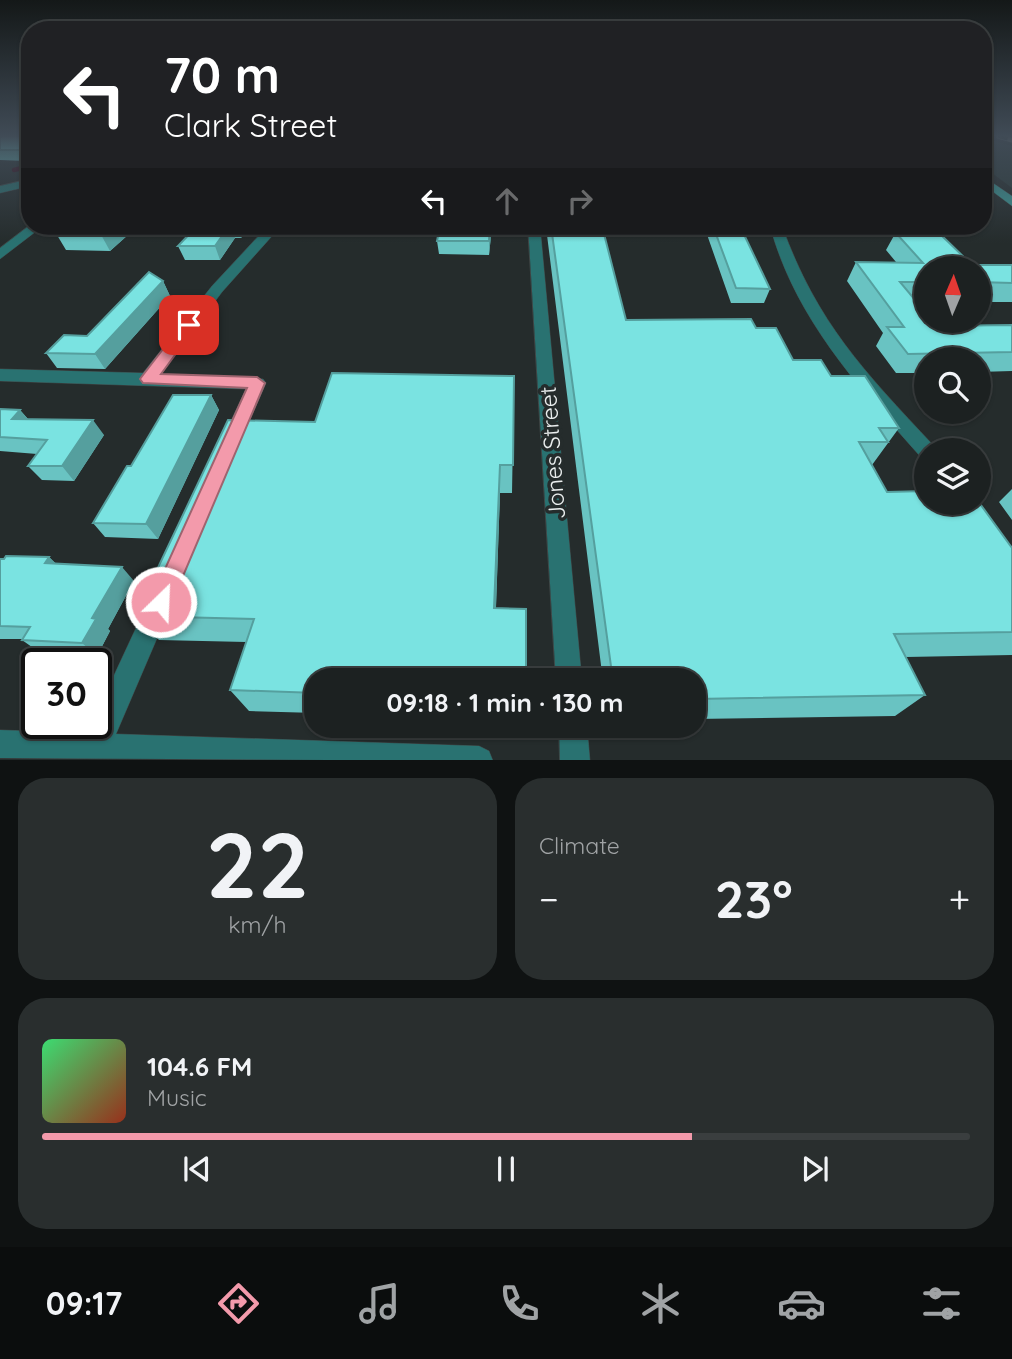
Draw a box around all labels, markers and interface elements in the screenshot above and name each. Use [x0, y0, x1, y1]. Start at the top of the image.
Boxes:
text: 70 m [164, 44, 280, 105]
icon: left [49, 49, 140, 140]
text: Clark Street [164, 105, 337, 145]
icon: left [415, 182, 453, 220]
icon: ahead [488, 182, 526, 220]
icon: right [561, 182, 599, 220]
north arrow [914, 256, 990, 332]
map controls [914, 256, 991, 515]
pin [159, 295, 219, 355]
icon: arrive [170, 306, 208, 344]
button: search [914, 347, 991, 424]
street label: Jones Street [533, 385, 571, 520]
button: layers [914, 438, 991, 515]
position arrow [124, 565, 198, 639]
speed limit sign: 30 [21, 648, 112, 739]
text: 09:18 · 1 min · 130 m [386, 686, 624, 719]
text: 22 [206, 807, 309, 921]
text: Climate [539, 831, 620, 860]
text: 23° [715, 866, 793, 931]
text: − [539, 875, 559, 923]
text: + [949, 875, 970, 923]
text: km/h [228, 910, 287, 939]
text: 104.6 FM [147, 1050, 252, 1083]
text: Music [147, 1083, 207, 1112]
icon: previous [178, 1150, 216, 1188]
icon: pause [487, 1150, 525, 1188]
icon: next [796, 1150, 834, 1188]
icon: directions [214, 1279, 263, 1328]
icon: music [355, 1279, 404, 1328]
icon: phone [495, 1279, 544, 1328]
icon: climate [636, 1279, 685, 1328]
icon: car [777, 1279, 826, 1328]
icon: filters [917, 1279, 966, 1328]
text: 09:17 [46, 1283, 122, 1323]

